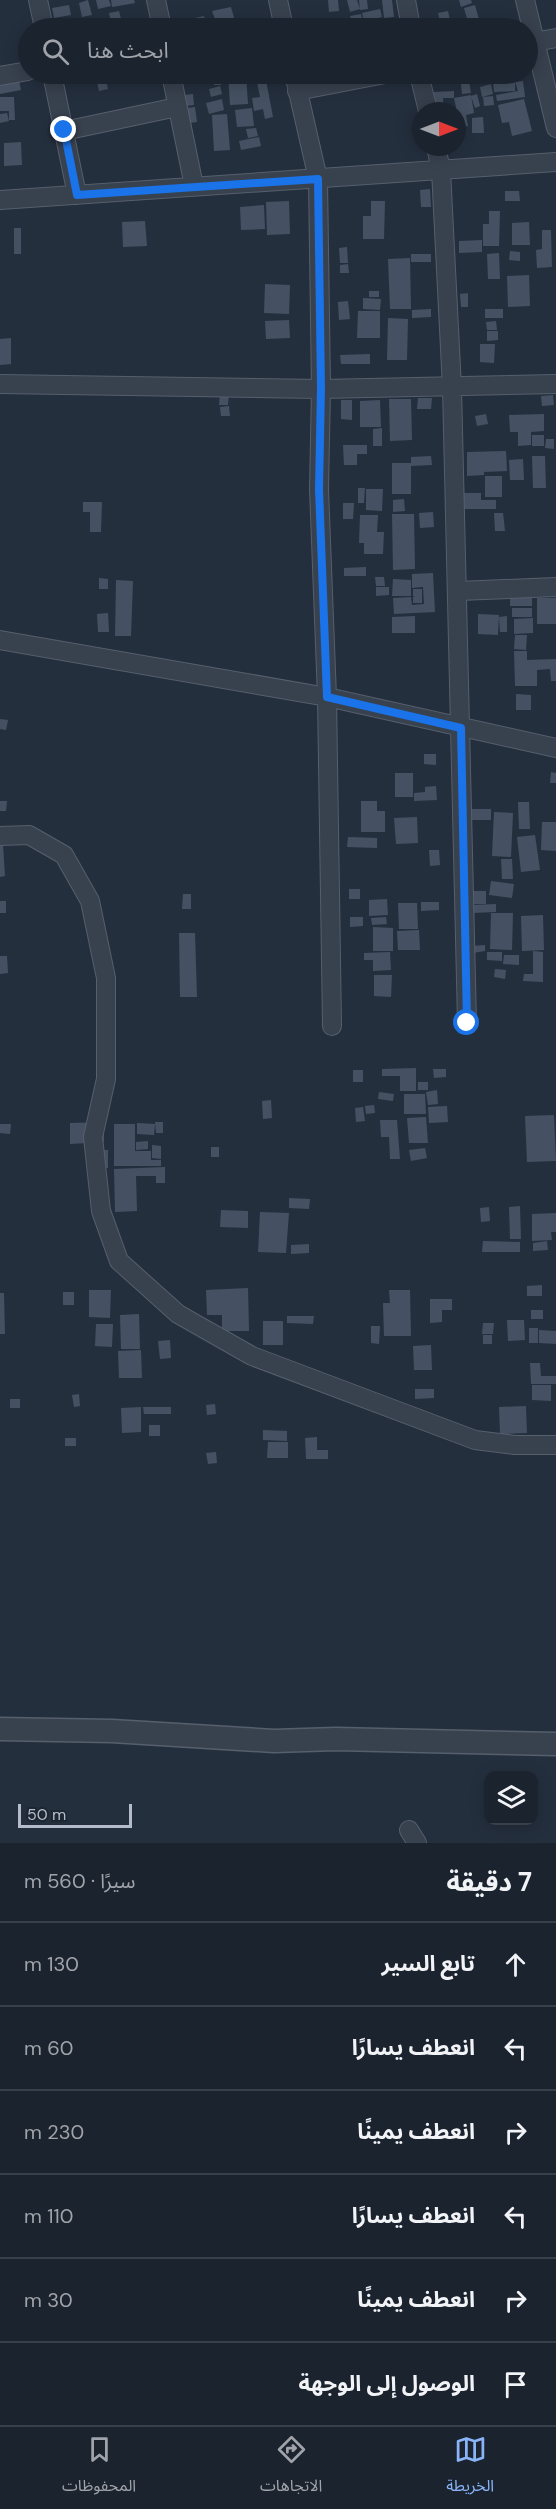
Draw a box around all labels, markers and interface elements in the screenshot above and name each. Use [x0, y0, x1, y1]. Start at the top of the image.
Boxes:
search box [18, 18, 538, 84]
icon: search [39, 35, 72, 68]
text: ابحث هنا [87, 36, 169, 65]
north arrow [412, 102, 466, 156]
route end [50, 116, 76, 142]
route start [453, 1009, 479, 1035]
map controls [484, 1771, 538, 1825]
button: layers [484, 1771, 538, 1825]
scale bar [18, 1801, 132, 1828]
text: 50 m [27, 1804, 66, 1825]
text: 7 دقيقة [447, 1865, 532, 1899]
text: سيرًا · 560 m [24, 1868, 136, 1894]
icon: ahead [499, 1948, 532, 1981]
text: تابع السير [382, 1949, 475, 1978]
text: 130 m [24, 1951, 79, 1977]
icon: left [499, 2032, 532, 2065]
text: انعطف يسارًا [352, 2033, 475, 2062]
text: 60 m [24, 2035, 73, 2061]
icon: right [499, 2116, 532, 2149]
text: انعطف يمينًا [357, 2117, 475, 2146]
text: 230 m [24, 2119, 84, 2145]
icon: left [499, 2200, 532, 2233]
text: انعطف يسارًا [352, 2201, 475, 2230]
text: 110 m [24, 2203, 73, 2229]
icon: right [499, 2284, 532, 2317]
text: انعطف يمينًا [357, 2285, 475, 2314]
text: 30 m [24, 2287, 73, 2313]
icon: arrive [499, 2368, 532, 2401]
text: الوصول إلى الوجهة [299, 2369, 475, 2398]
tab: المحفوظات [62, 2433, 136, 2503]
tab: الاتجاهات [260, 2433, 322, 2503]
tab: الخريطة [446, 2433, 494, 2503]

